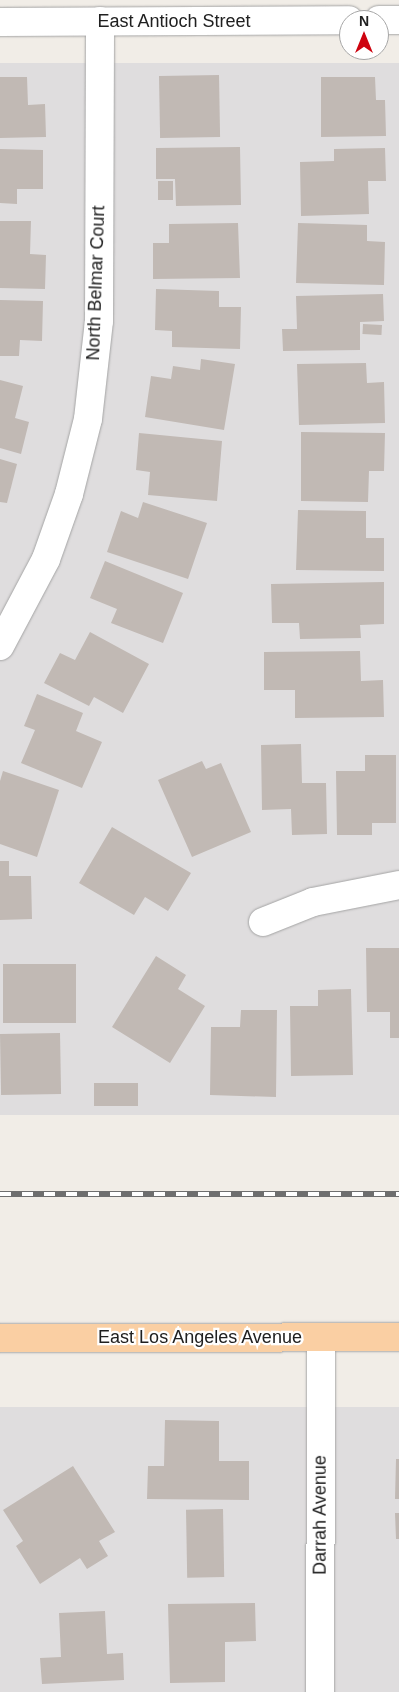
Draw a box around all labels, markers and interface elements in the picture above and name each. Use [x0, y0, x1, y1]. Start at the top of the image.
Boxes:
street label: East Antioch Street [97, 10, 251, 32]
north arrow [339, 10, 389, 60]
text: N [359, 13, 369, 29]
street label: North Belmar Court [83, 205, 109, 361]
street label: East Los Angeles Avenue [97, 1326, 303, 1348]
street label: Darrah Avenue [309, 1455, 331, 1575]

